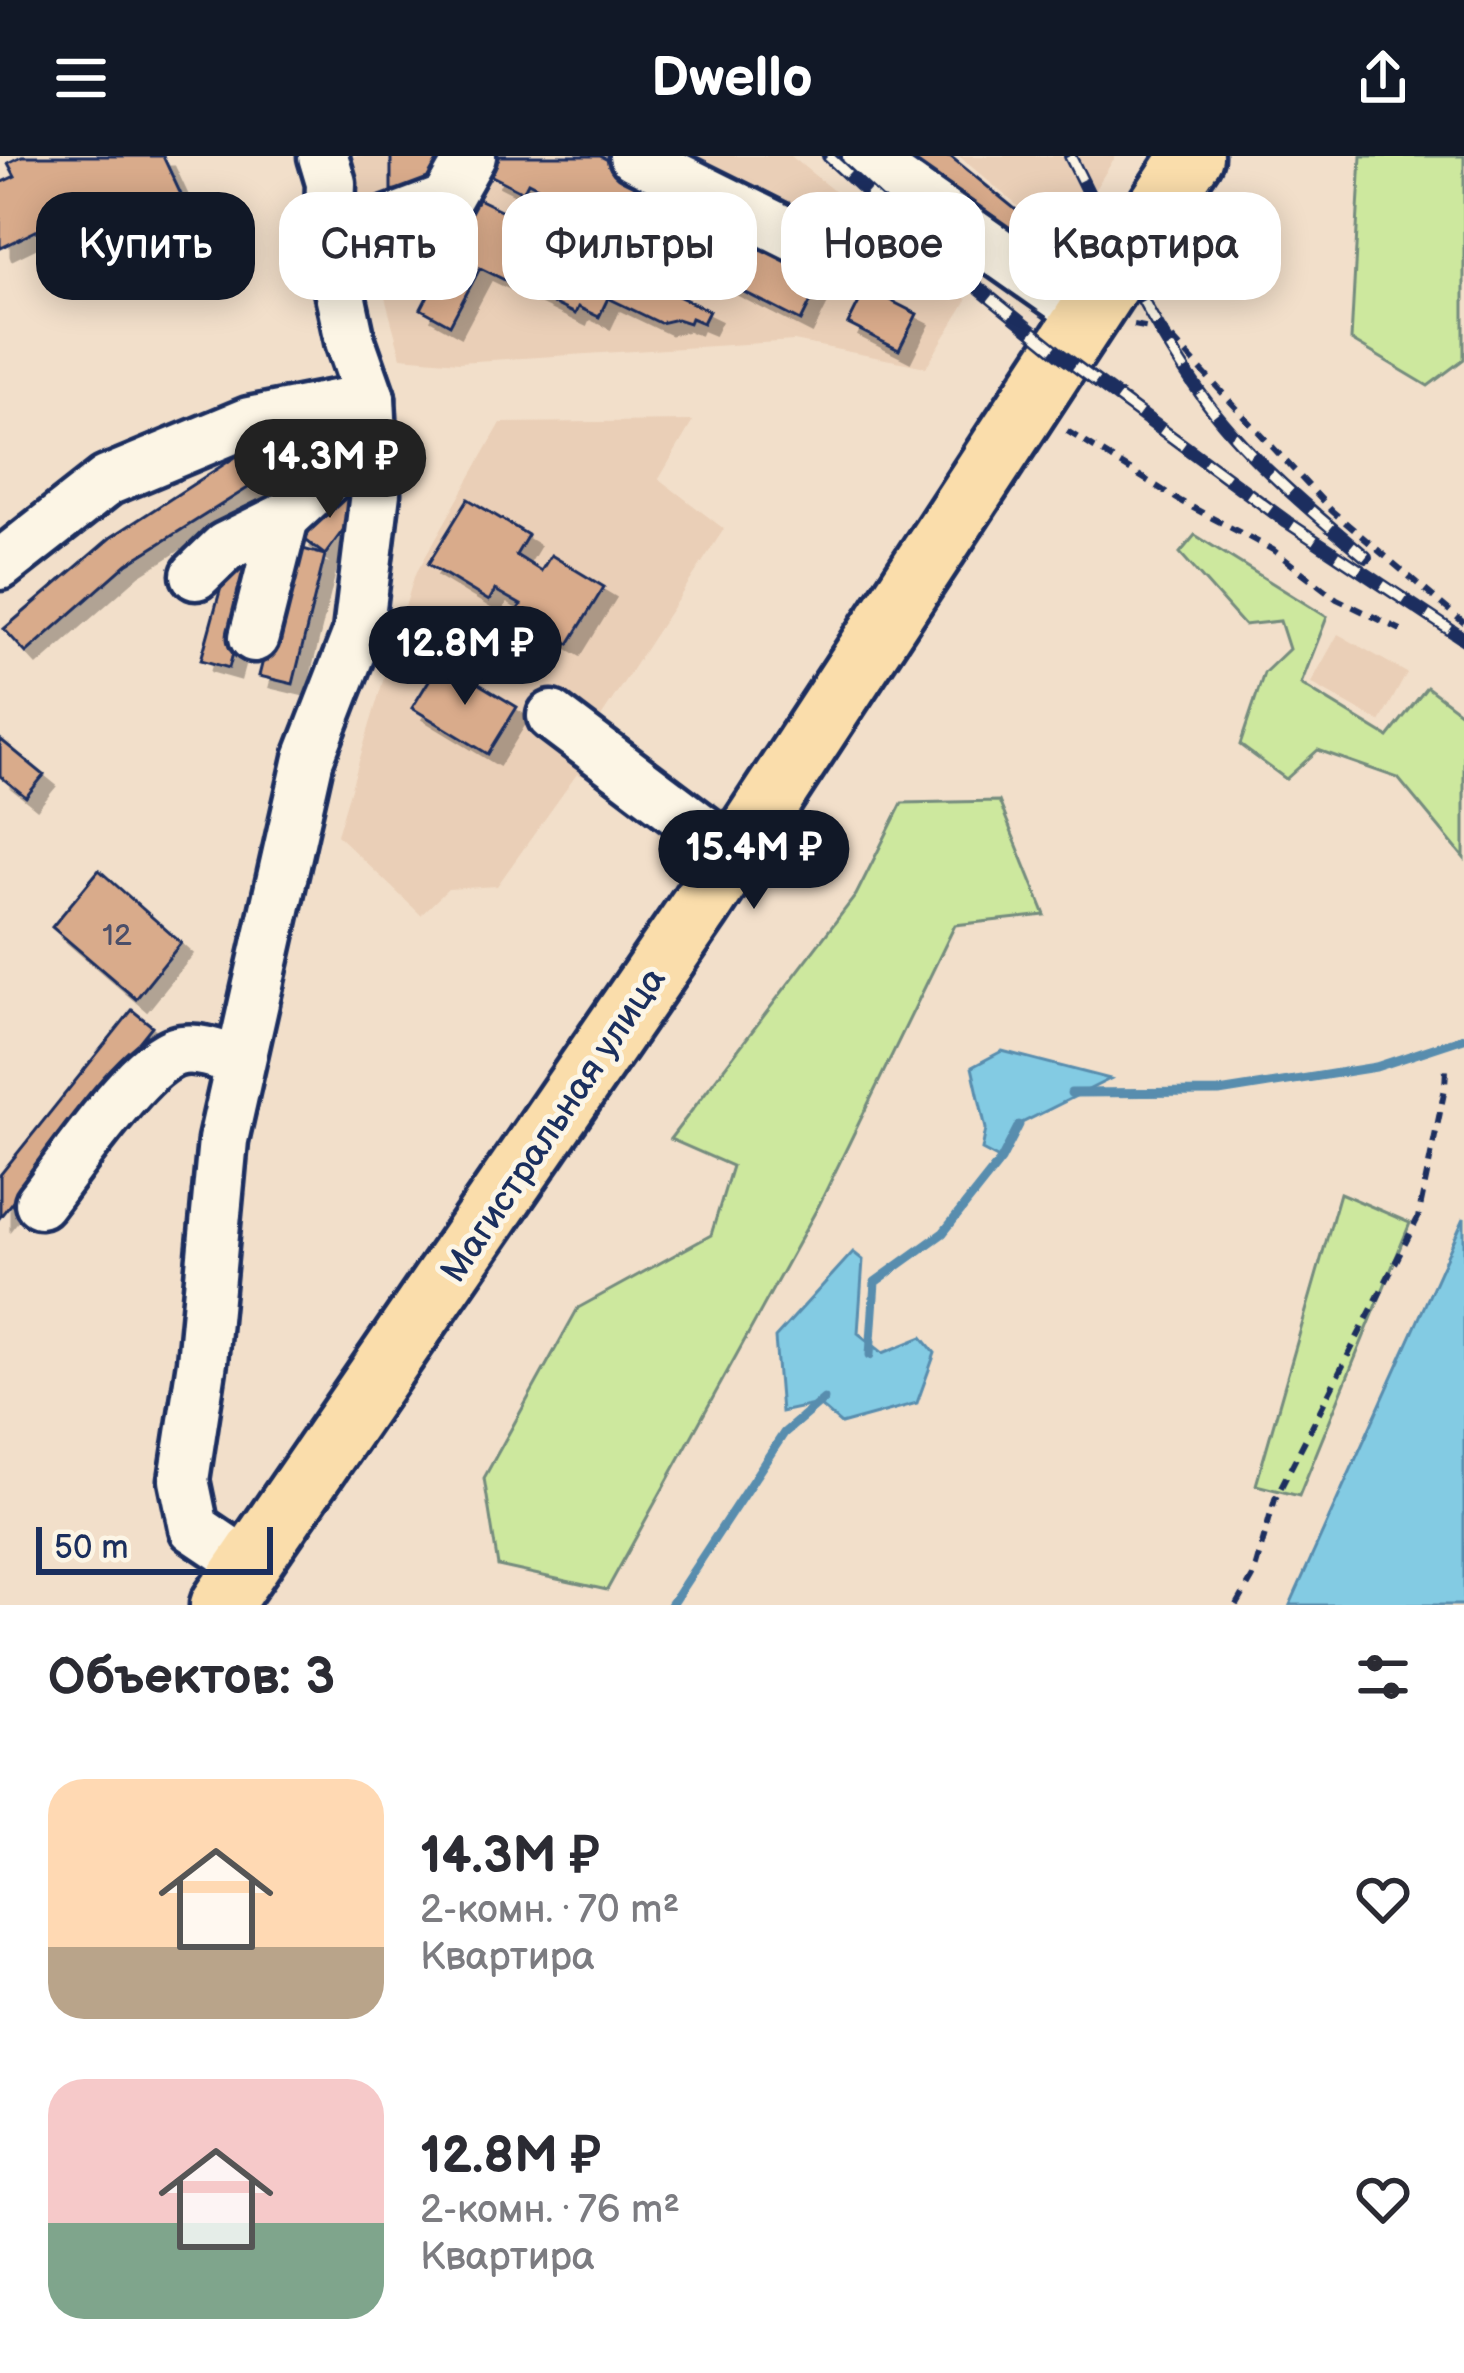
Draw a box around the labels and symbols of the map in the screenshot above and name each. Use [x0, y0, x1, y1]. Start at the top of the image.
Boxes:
pin: 14.3M ₽ [219, 419, 441, 521]
pin: 12.8M ₽ [354, 606, 576, 708]
pin: 15.4M ₽ [643, 810, 865, 912]
house number: 12 [102, 918, 132, 954]
street label: Магистральная улица [433, 960, 676, 1291]
scale bar [36, 1521, 273, 1574]

